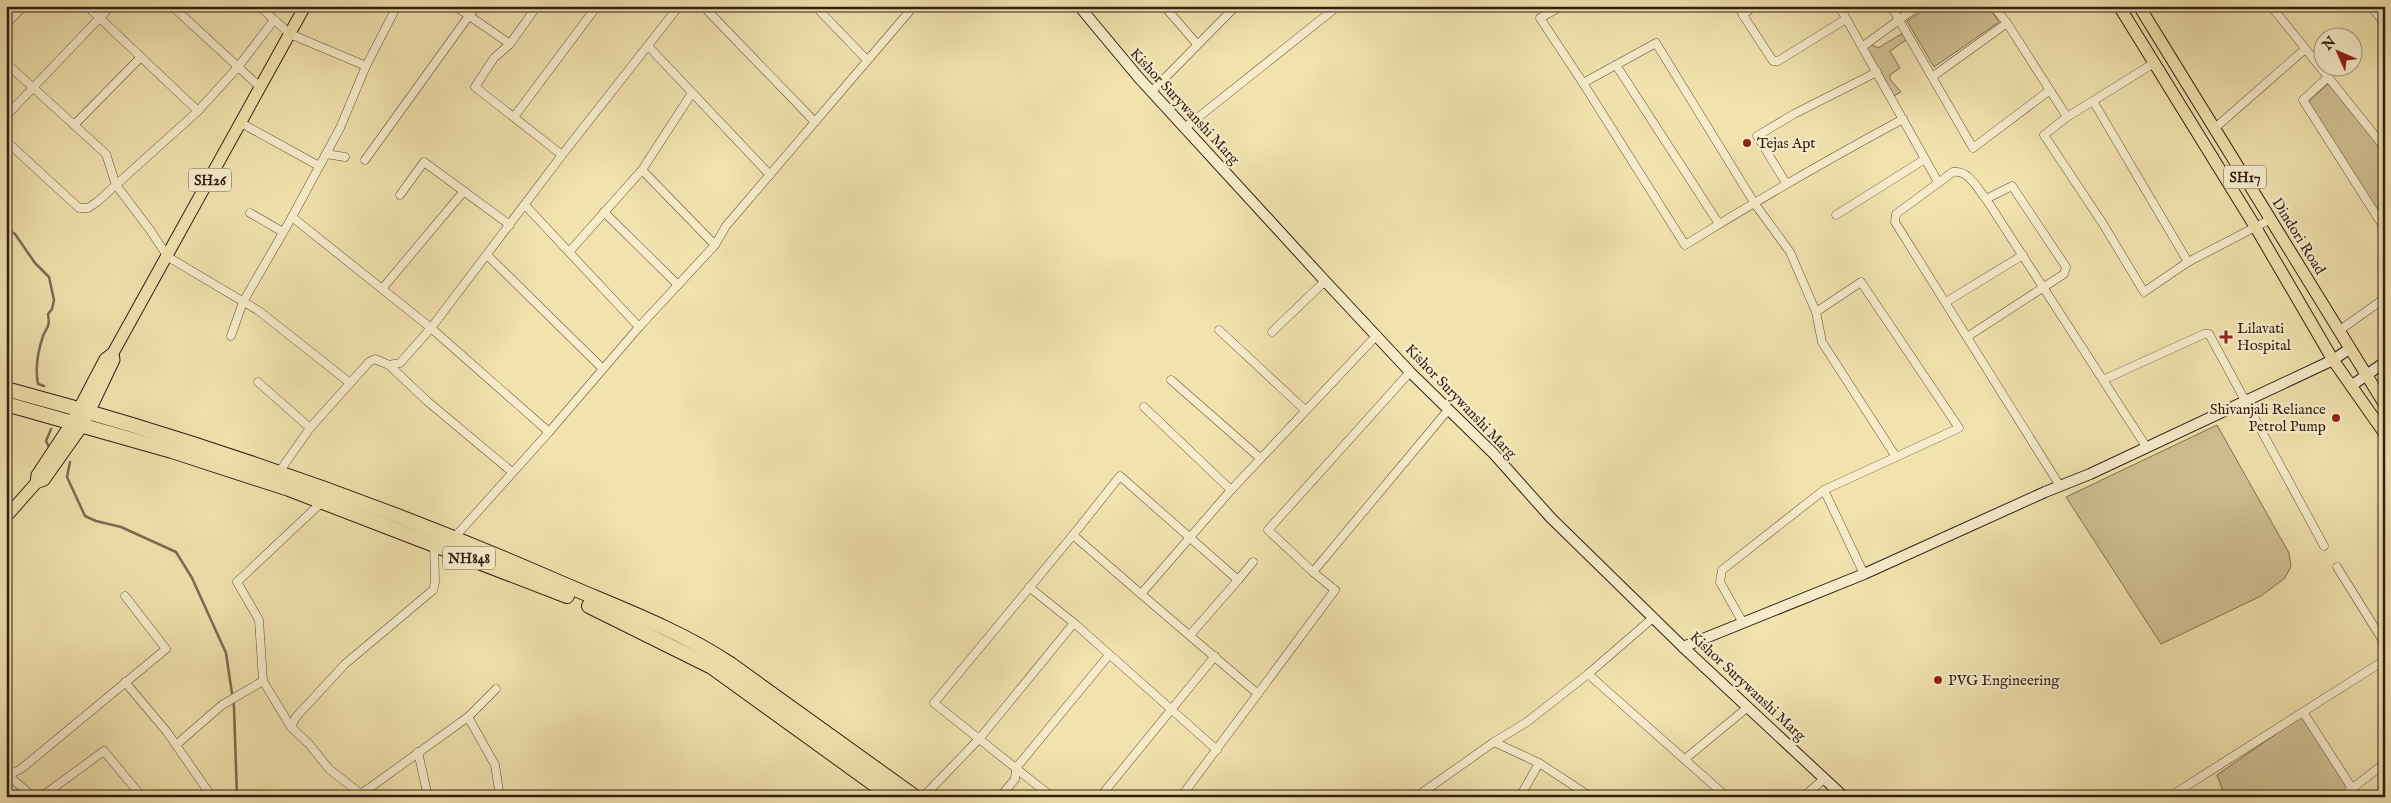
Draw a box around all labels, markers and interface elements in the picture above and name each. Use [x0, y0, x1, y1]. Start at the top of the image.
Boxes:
north arrow [2314, 28, 2364, 78]
text: N [2318, 33, 2340, 55]
street label: Kishor Surywanshi Marg [1126, 44, 1244, 169]
place label: Tejas Apt [1757, 134, 1816, 153]
marker: Tejas Apt [1741, 137, 1753, 149]
road number: SH17 [2224, 166, 2266, 188]
road number: SH26 [189, 168, 231, 192]
street label: Dindori Road [2268, 194, 2330, 279]
place label: Lilavati Hospital [2237, 319, 2292, 355]
marker: Lilavati Hospital [2219, 330, 2233, 344]
street label: Kishor Surywanshi Marg [1401, 340, 1521, 463]
place label: Shivanjali Reliance Petrol Pump [2210, 400, 2326, 436]
marker: Shivanjali Reliance Petrol Pump [2330, 412, 2342, 424]
road number: NH848 [443, 546, 495, 570]
street label: Kishor Surywanshi Marg [1685, 627, 1810, 746]
place label: PVG Engineering [1948, 671, 2060, 690]
marker: PVG Engineering [1932, 674, 1944, 686]

